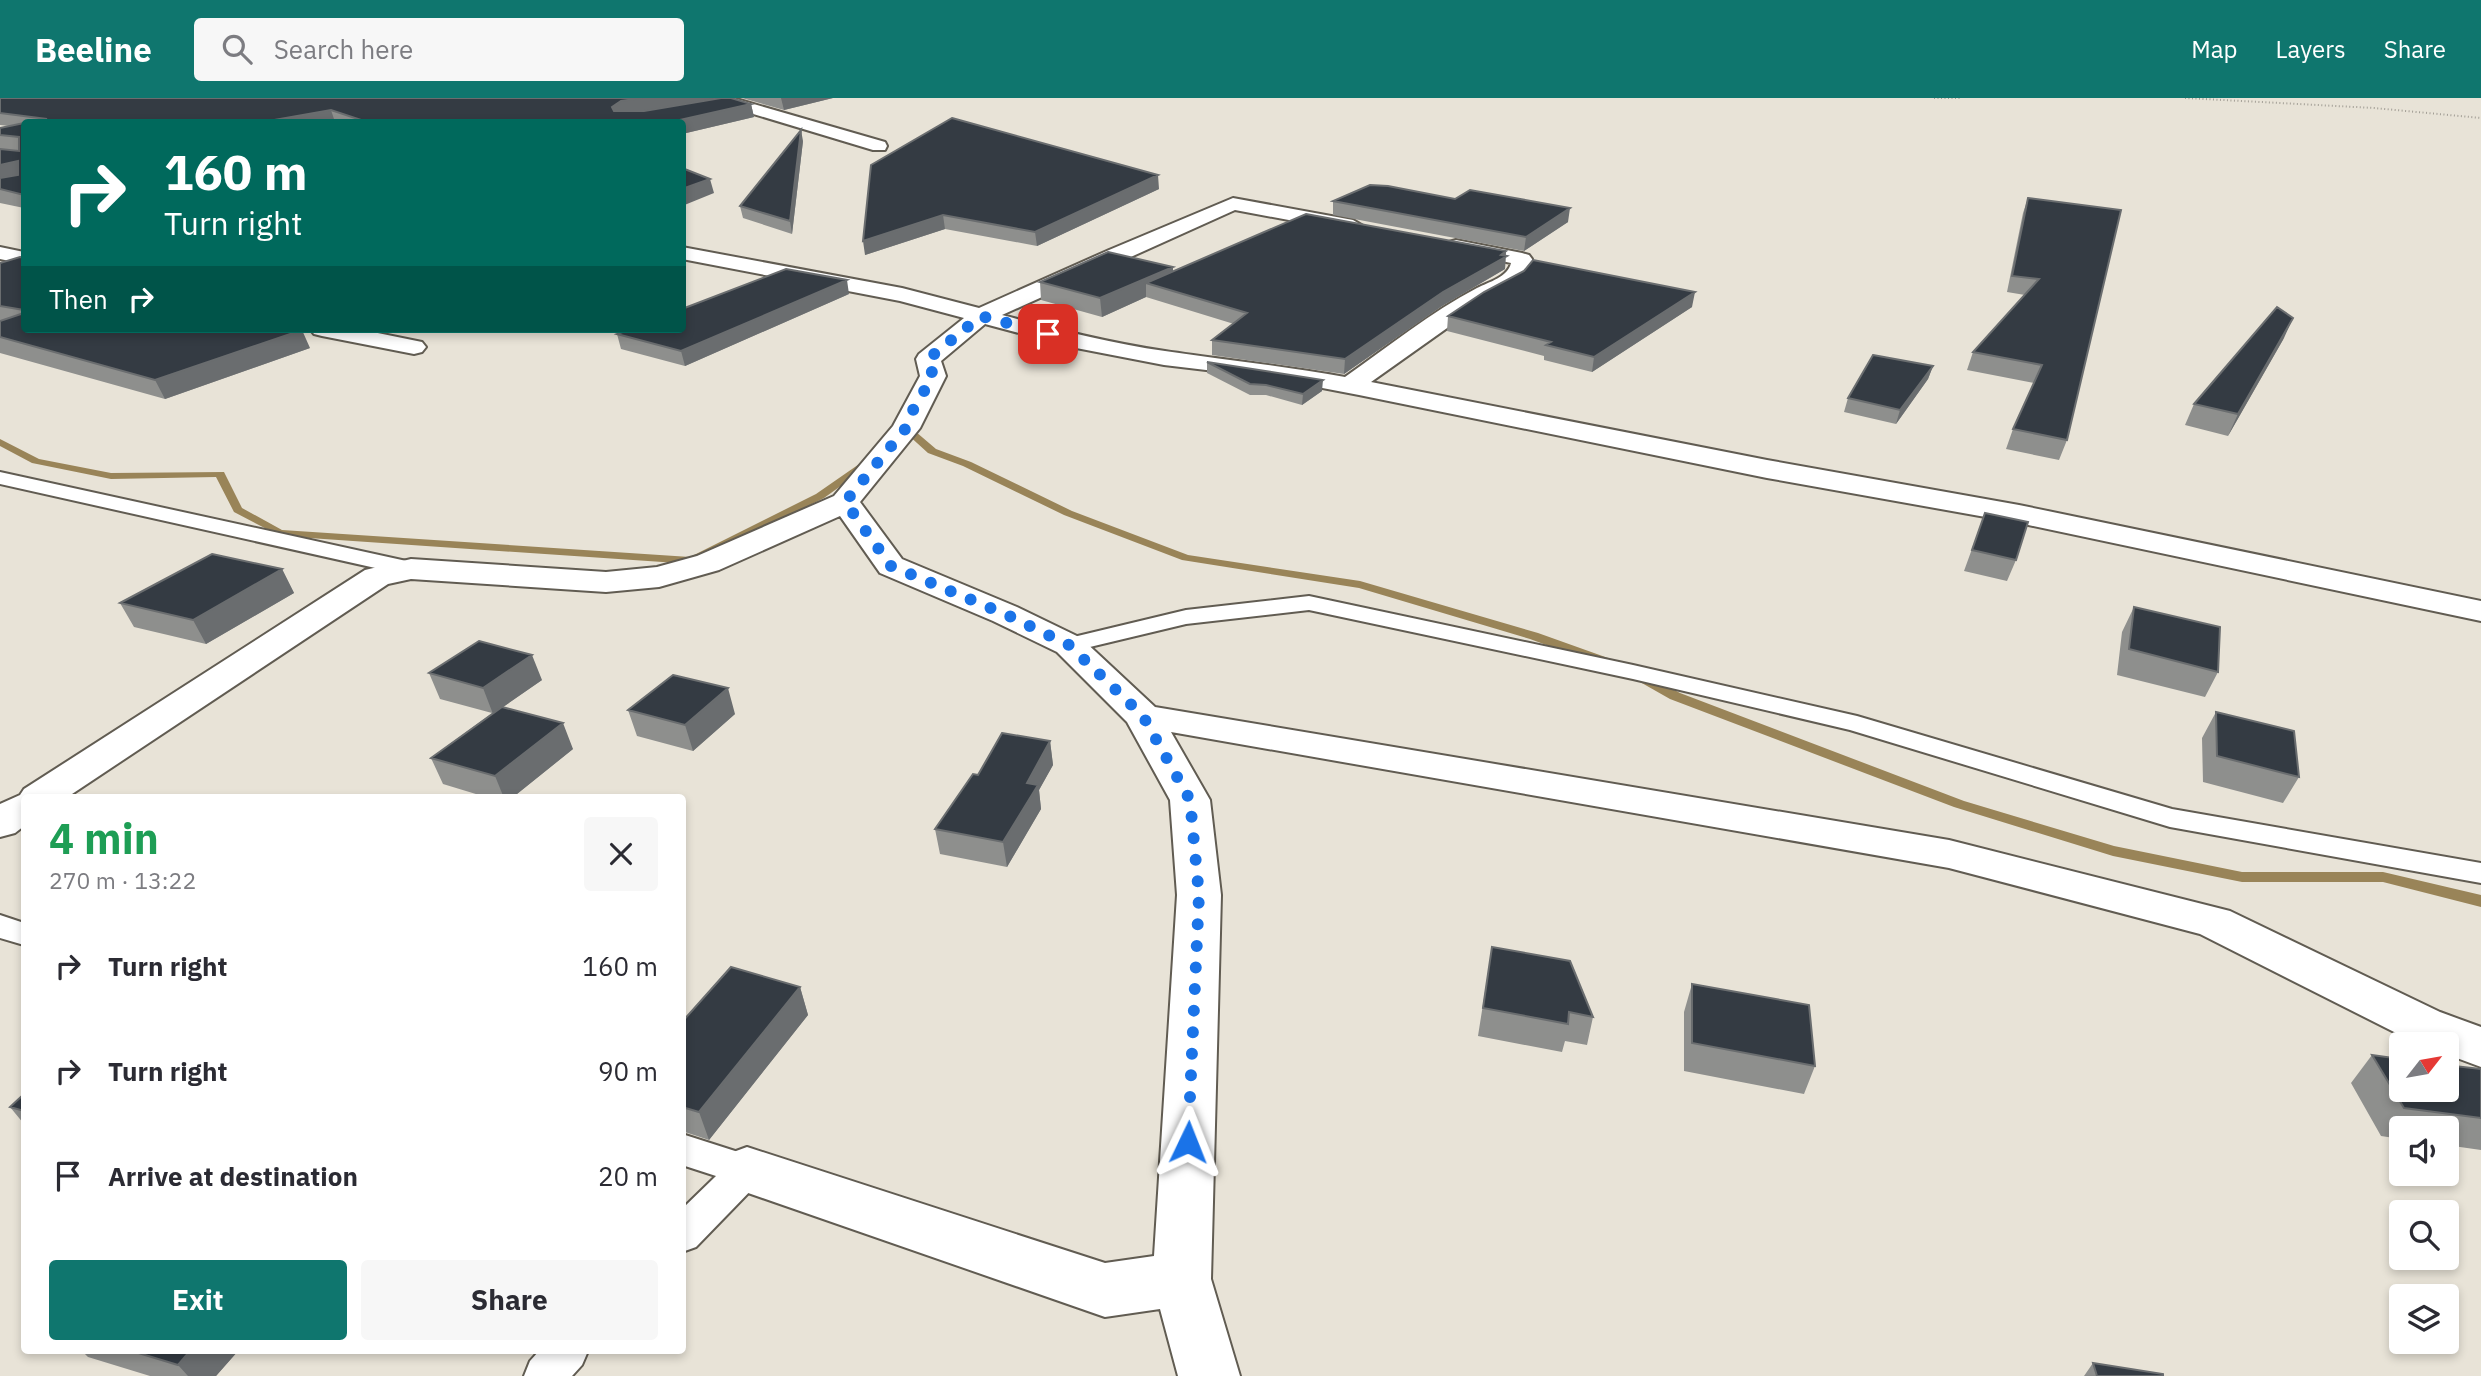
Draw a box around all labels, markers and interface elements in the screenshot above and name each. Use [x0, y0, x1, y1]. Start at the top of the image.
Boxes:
search box [194, 18, 684, 81]
text: Beeline [35, 28, 152, 71]
icon: search [218, 30, 256, 68]
text: Search here [274, 32, 413, 66]
text: Map [2191, 33, 2238, 65]
text: Layers [2276, 33, 2346, 65]
text: Share [2384, 33, 2446, 65]
text: 160 m [164, 140, 308, 203]
icon: right [49, 147, 140, 238]
text: Turn right [164, 202, 302, 244]
icon: right [122, 280, 160, 318]
text: Then [49, 282, 108, 316]
pin [1018, 304, 1078, 364]
icon: arrive [1029, 315, 1067, 353]
text: 4 min [49, 811, 159, 866]
button: close [584, 817, 658, 891]
text: 270 m · 13:22 [49, 865, 196, 895]
icon: right [49, 947, 87, 985]
text: Turn right [108, 949, 227, 983]
text: 160 m [582, 949, 658, 983]
north arrow [2389, 1032, 2459, 1102]
map controls [2389, 1032, 2459, 1354]
icon: right [49, 1052, 87, 1090]
text: Turn right [108, 1054, 227, 1088]
text: 90 m [598, 1054, 658, 1088]
position arrow [1151, 1105, 1225, 1179]
button: sound [2389, 1116, 2459, 1186]
icon: arrive [49, 1157, 87, 1195]
text: Arrive at destination [108, 1159, 358, 1193]
text: 20 m [598, 1159, 658, 1193]
button: search [2389, 1200, 2459, 1270]
button: Exit [49, 1260, 347, 1340]
button: Share [361, 1260, 658, 1340]
button: layers [2389, 1284, 2459, 1354]

